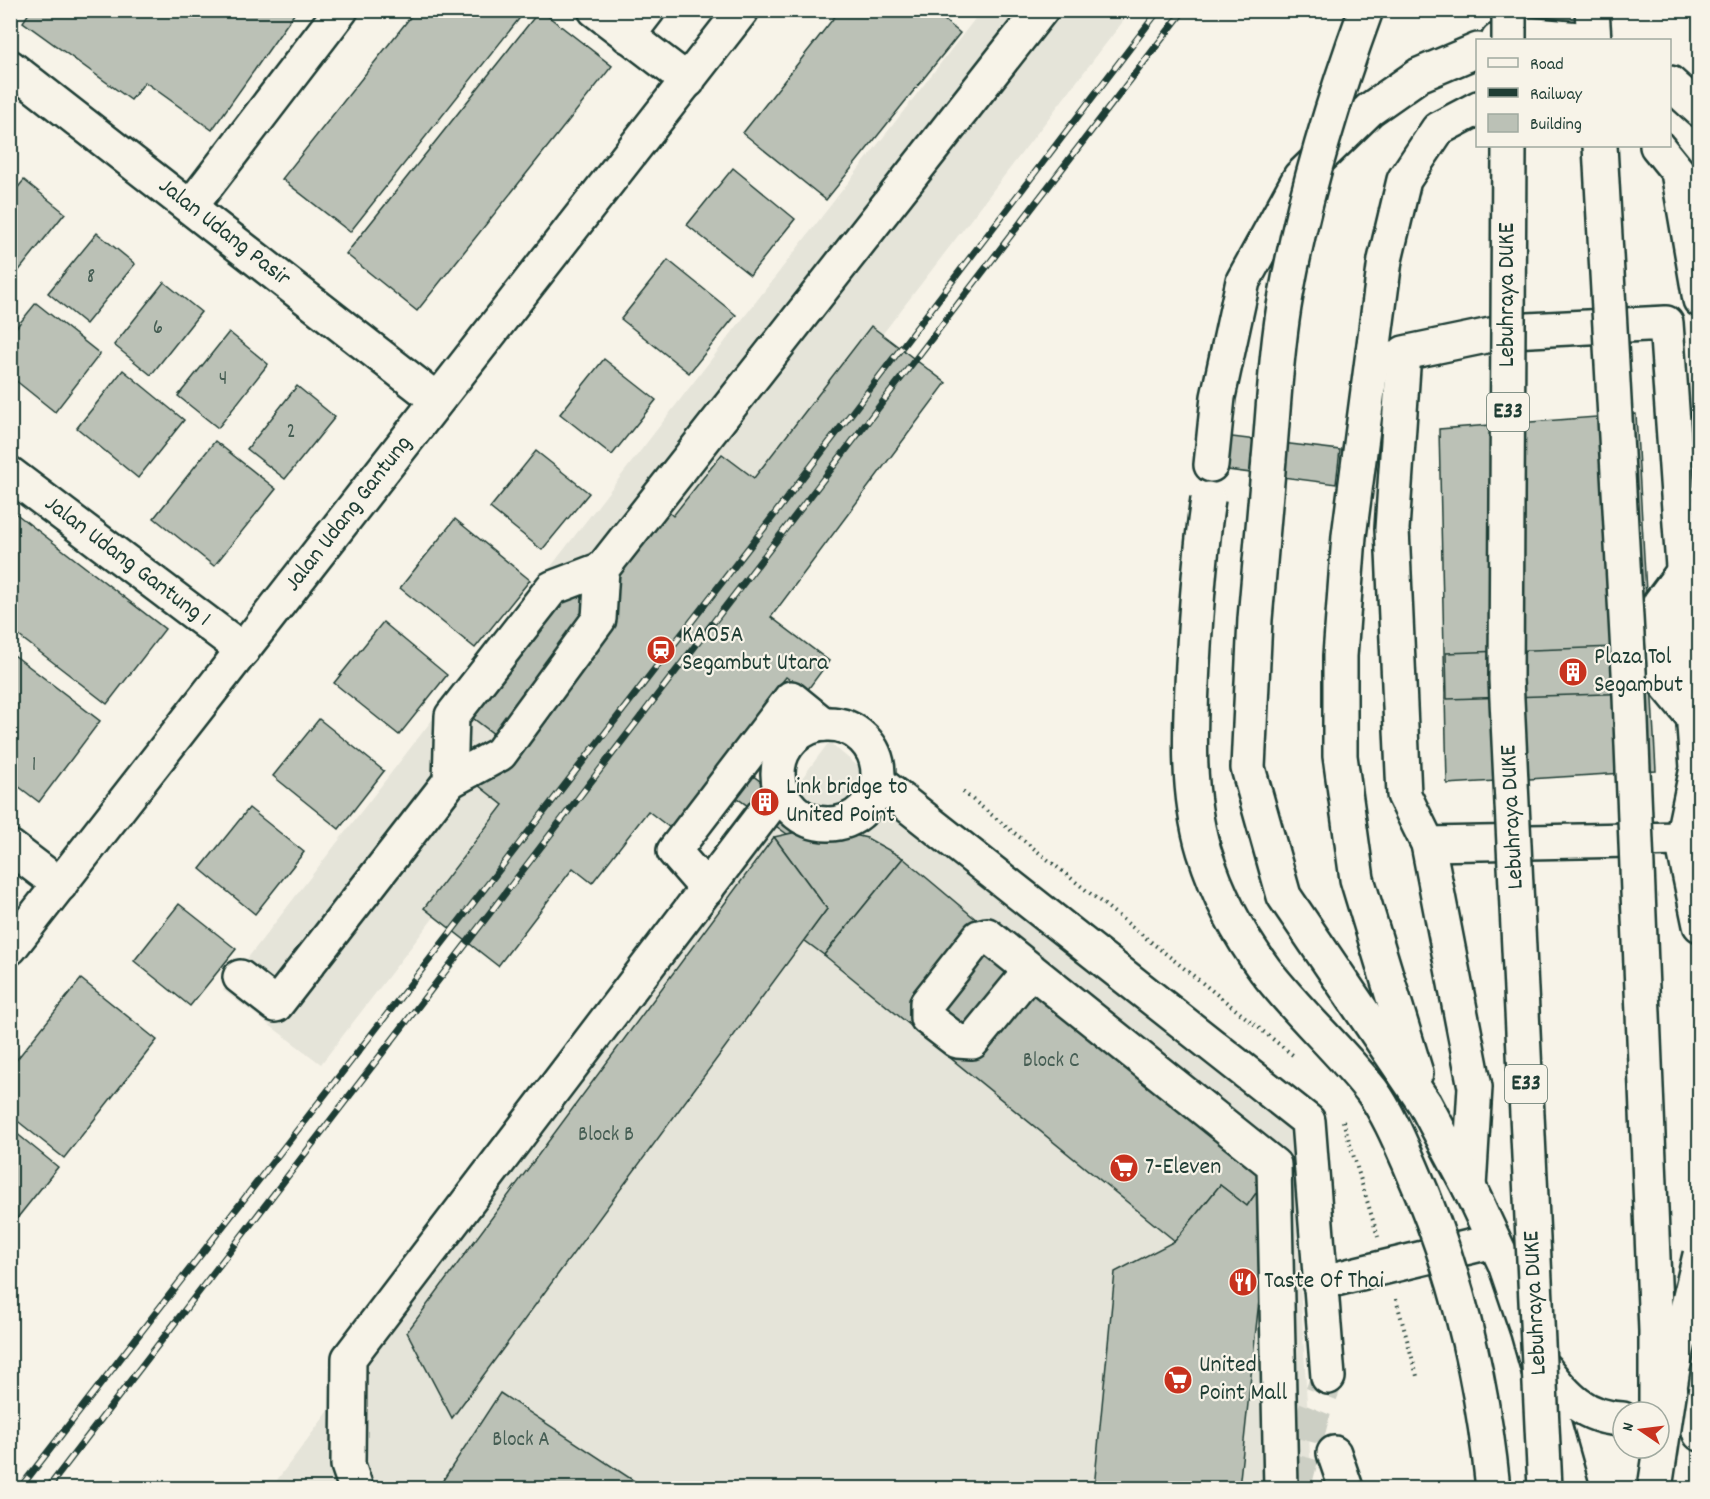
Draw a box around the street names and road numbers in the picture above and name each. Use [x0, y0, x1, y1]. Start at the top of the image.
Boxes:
street label: Jalan Udang Pasir [150, 170, 298, 296]
street label: Lebuhraya DUKE [1491, 223, 1525, 367]
road number: E33 [1487, 393, 1529, 431]
street label: Jalan Udang Gantung [277, 429, 421, 599]
street label: Jalan Udang Gantung 1 [37, 488, 217, 636]
street label: Lebuhraya DUKE [1492, 744, 1534, 890]
road number: E33 [1505, 1065, 1547, 1103]
street label: Lebuhraya DUKE [1515, 1230, 1557, 1376]

